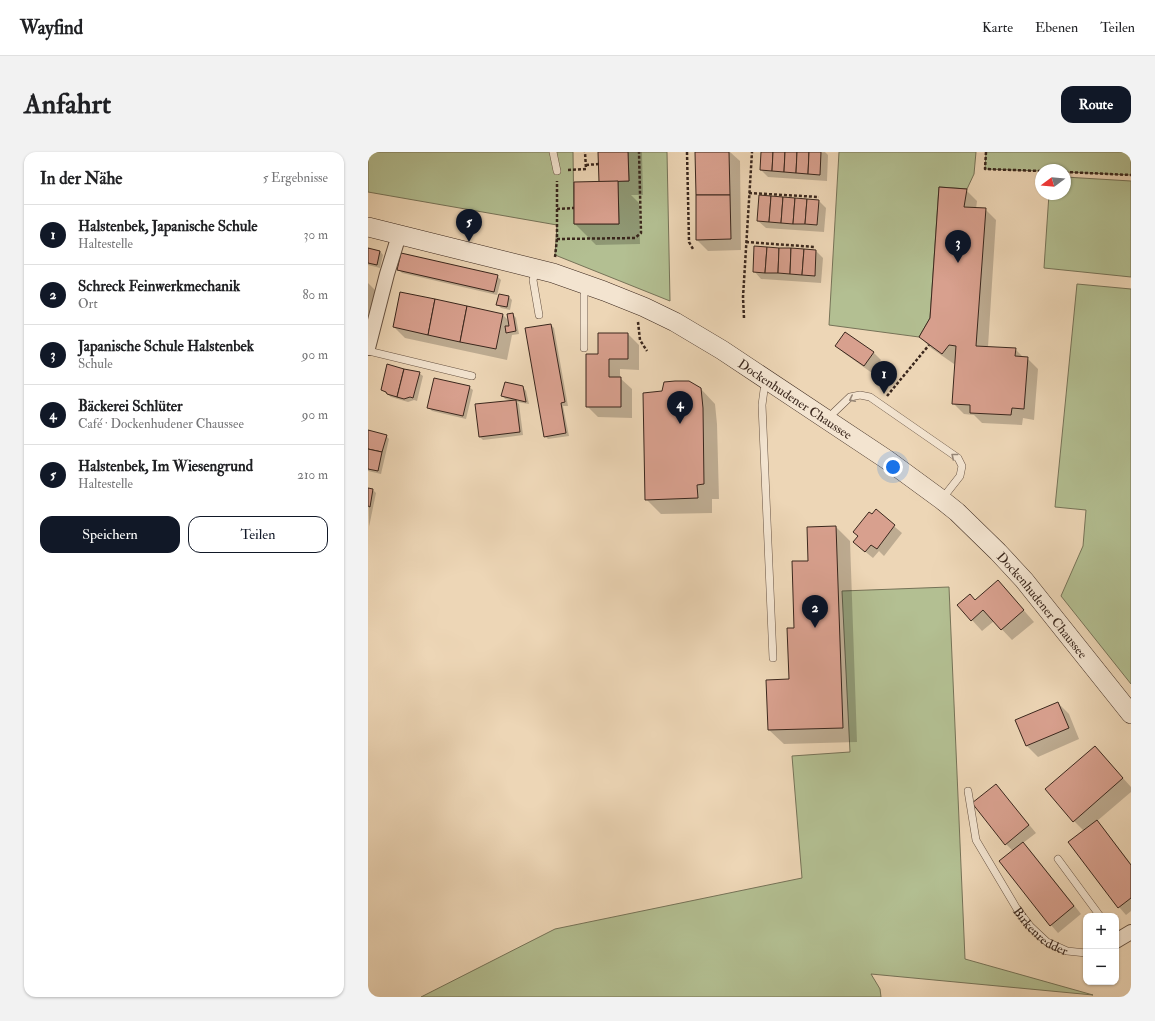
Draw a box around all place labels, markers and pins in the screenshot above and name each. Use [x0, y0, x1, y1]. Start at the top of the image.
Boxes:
pin: 5 [456, 209, 482, 242]
pin: 3 [945, 230, 971, 263]
pin: 1 [871, 361, 897, 394]
pin: 4 [667, 391, 693, 424]
pin: 2 [802, 595, 828, 628]

